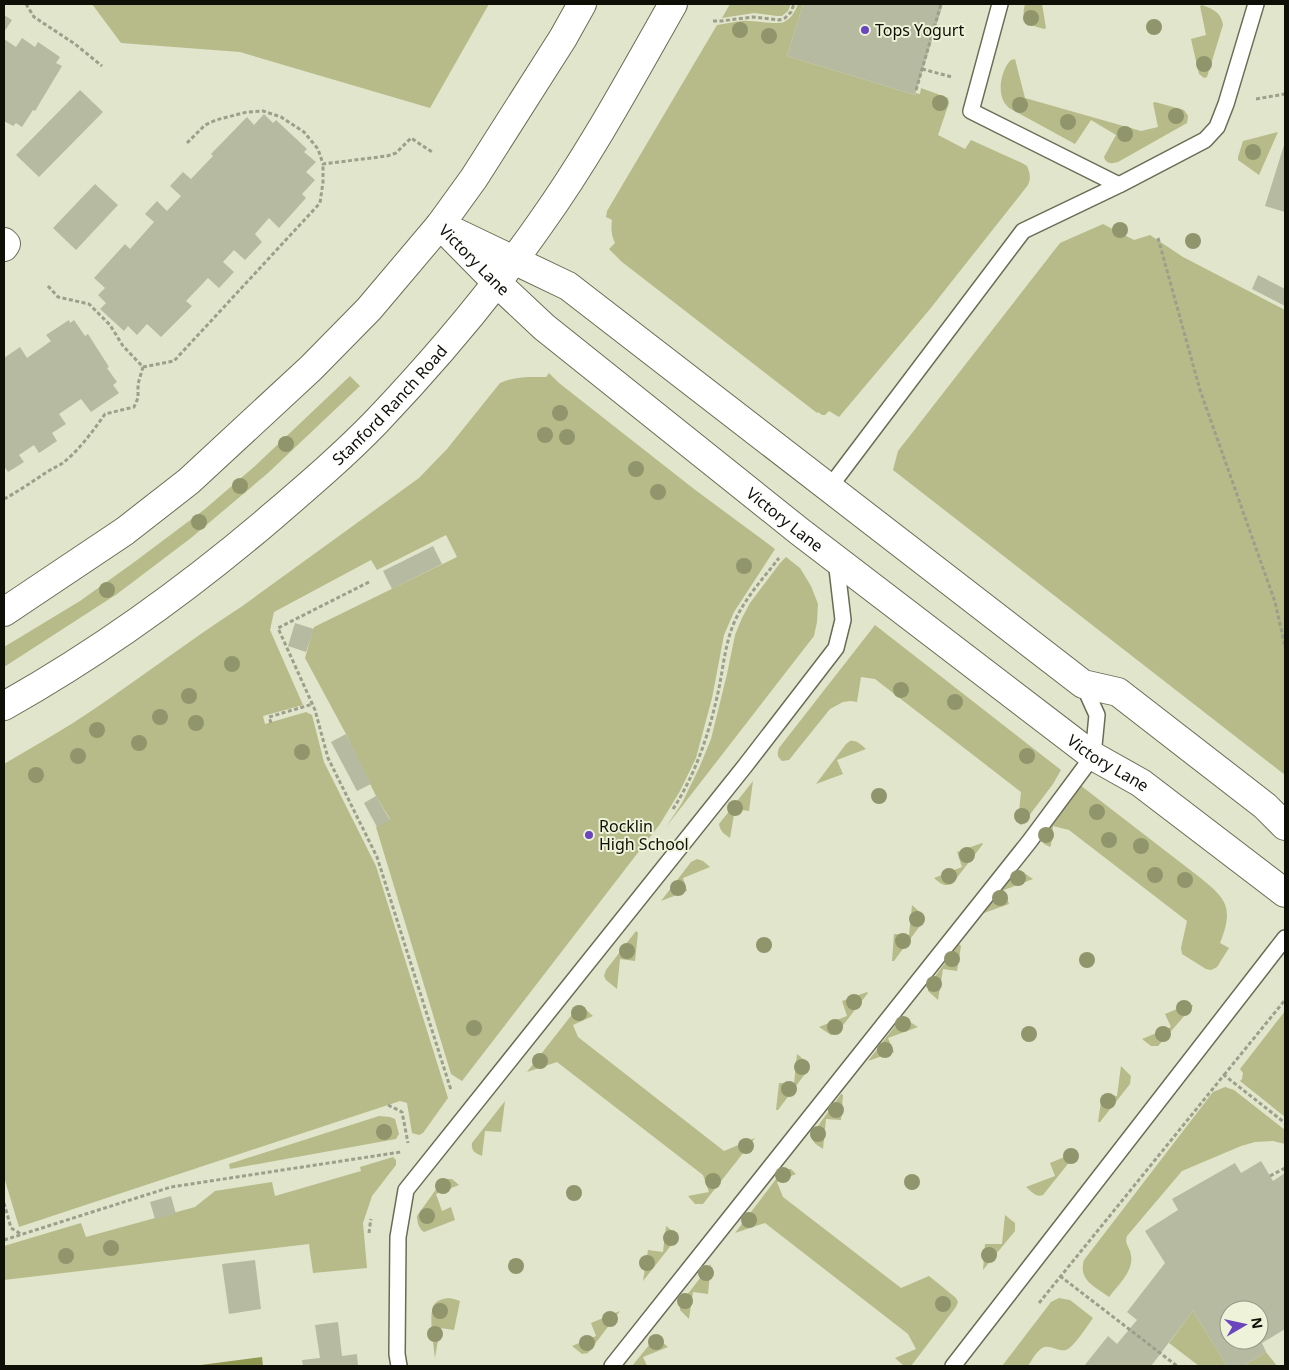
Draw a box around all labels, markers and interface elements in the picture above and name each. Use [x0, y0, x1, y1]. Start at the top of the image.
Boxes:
place label: Tops Yogurt [875, 19, 964, 41]
marker: Tops Yogurt [859, 24, 871, 36]
street label: Victory Lane [434, 219, 515, 300]
street label: Stanford Ranch Road [327, 340, 452, 470]
street label: Victory Lane [742, 482, 828, 557]
street label: Victory Lane [1063, 729, 1154, 796]
place label: Rocklin High School [599, 815, 689, 855]
marker: Rocklin High School [583, 829, 595, 841]
north arrow [1219, 1300, 1269, 1350]
text: N [1247, 1316, 1268, 1330]

